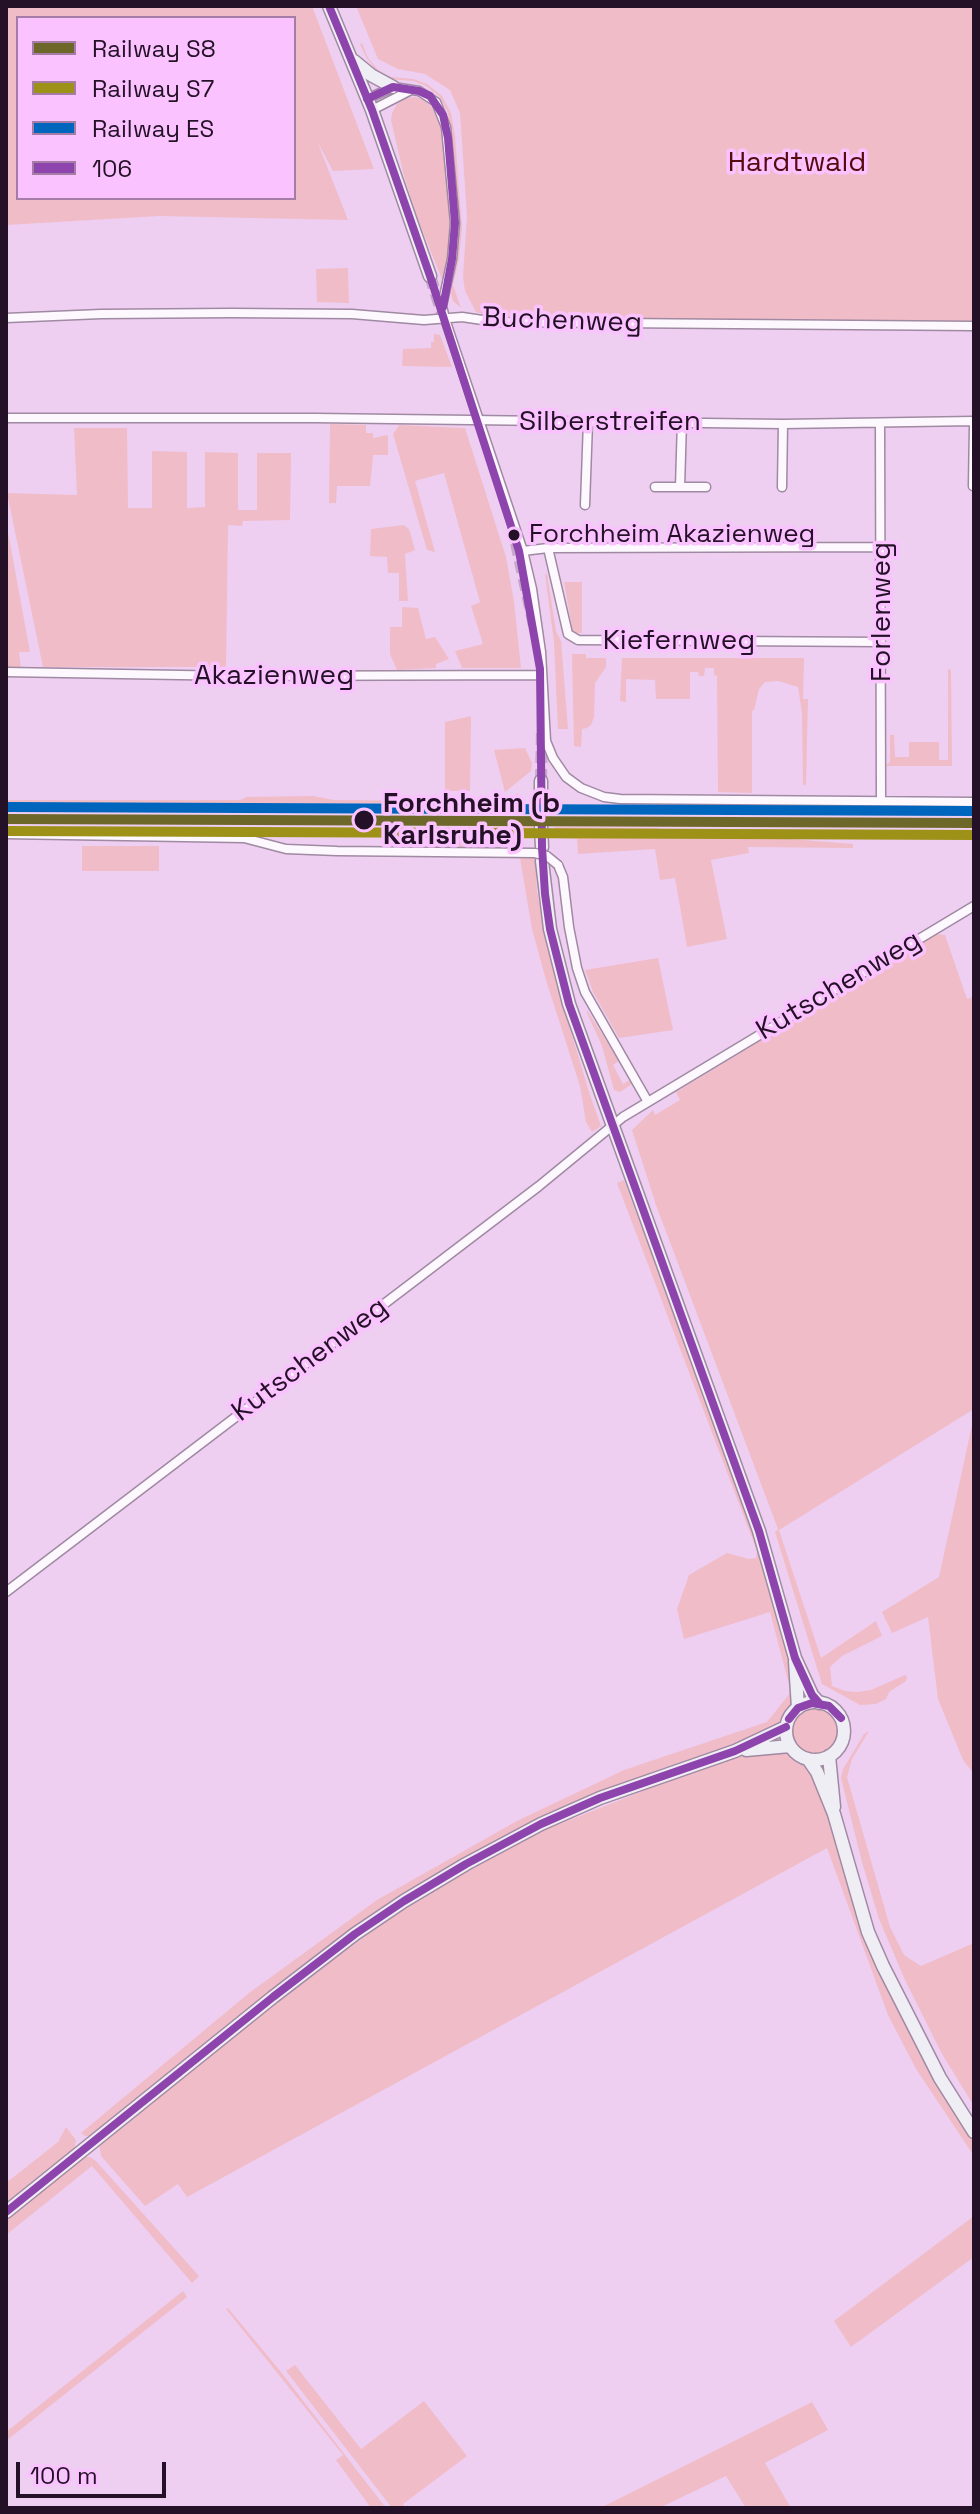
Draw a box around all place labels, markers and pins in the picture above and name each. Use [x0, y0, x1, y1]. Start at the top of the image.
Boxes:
place label: Forchheim Akazienweg [529, 519, 815, 551]
marker: Forchheim Akazienweg [506, 527, 522, 543]
place label: Forchheim (b Karlsruhe) [383, 787, 560, 853]
marker: Forchheim (b Karlsruhe) [352, 808, 376, 832]

